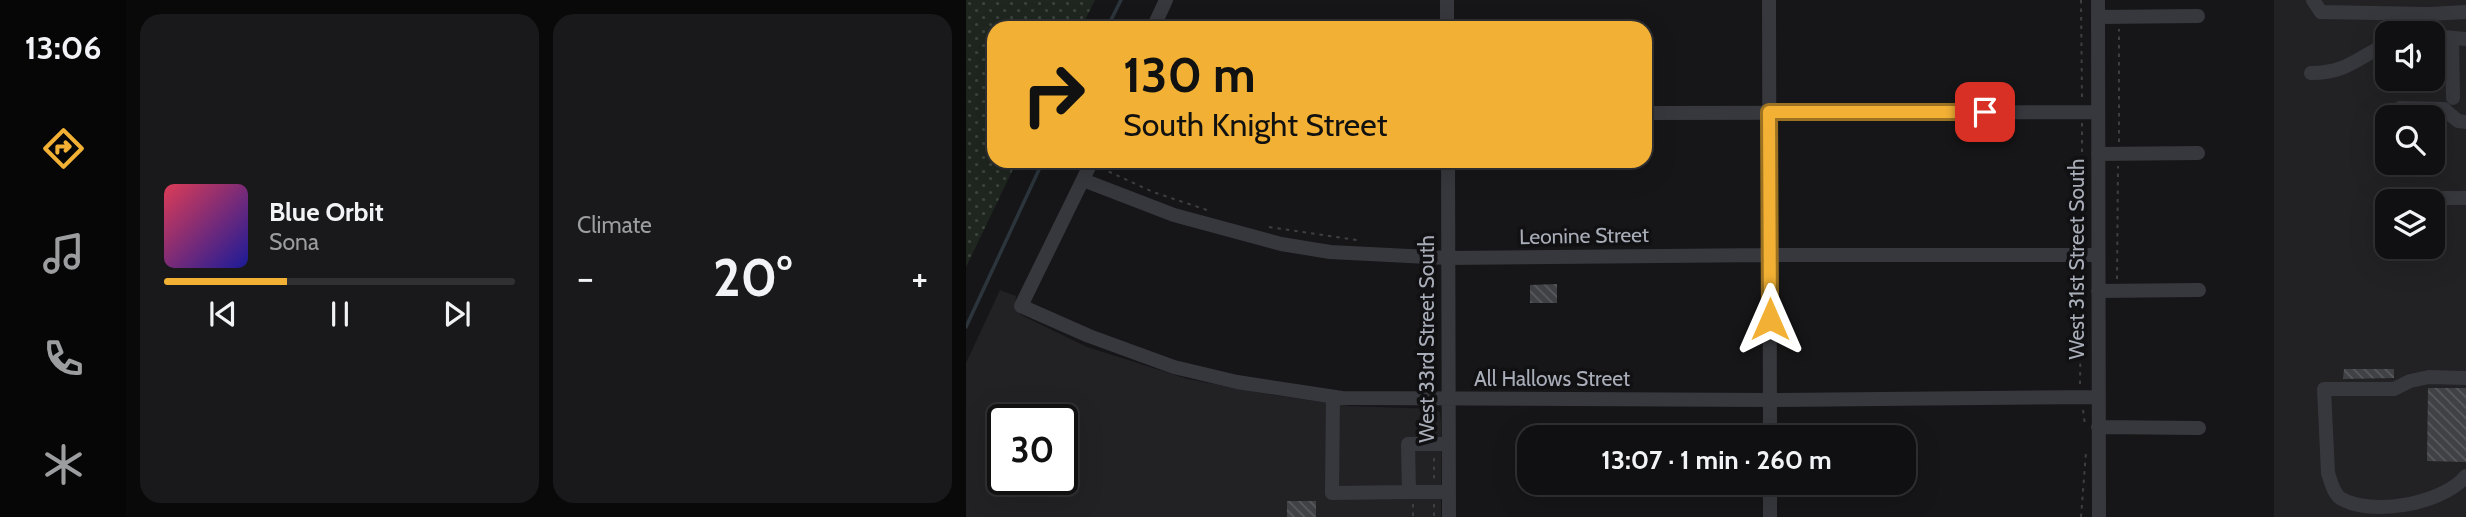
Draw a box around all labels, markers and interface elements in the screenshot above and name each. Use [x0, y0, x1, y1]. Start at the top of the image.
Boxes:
map controls [2375, 21, 2445, 259]
button: sound [2375, 21, 2445, 91]
text: 13:06 [25, 28, 101, 67]
text: 130 m [1123, 45, 1256, 104]
icon: right [1008, 49, 1099, 140]
pin [1955, 82, 2015, 142]
icon: arrive [1966, 93, 2004, 131]
text: South Knight Street [1123, 105, 1387, 144]
button: search [2375, 105, 2445, 175]
icon: directions [39, 124, 88, 173]
street label: West 31st Street South [2064, 159, 2089, 359]
button: layers [2375, 189, 2445, 259]
text: Blue Orbit [269, 196, 384, 228]
text: Climate [577, 211, 652, 239]
street label: Leonine Street [1519, 222, 1649, 249]
text: Sona [269, 228, 319, 256]
icon: music [39, 229, 88, 278]
street label: West 33rd Street South [1414, 235, 1439, 443]
text: 20° [713, 246, 792, 309]
text: − [577, 254, 594, 301]
text: + [911, 254, 928, 301]
position arrow [1733, 282, 1807, 356]
icon: previous [204, 295, 242, 333]
icon: pause [321, 295, 359, 333]
icon: next [438, 295, 476, 333]
icon: phone [39, 334, 88, 383]
street label: All Hallows Street [1474, 366, 1630, 391]
speed limit sign: 30 [987, 404, 1078, 495]
icon: climate [39, 440, 88, 489]
text: 13:07 · 1 min · 260 m [1601, 444, 1832, 476]

